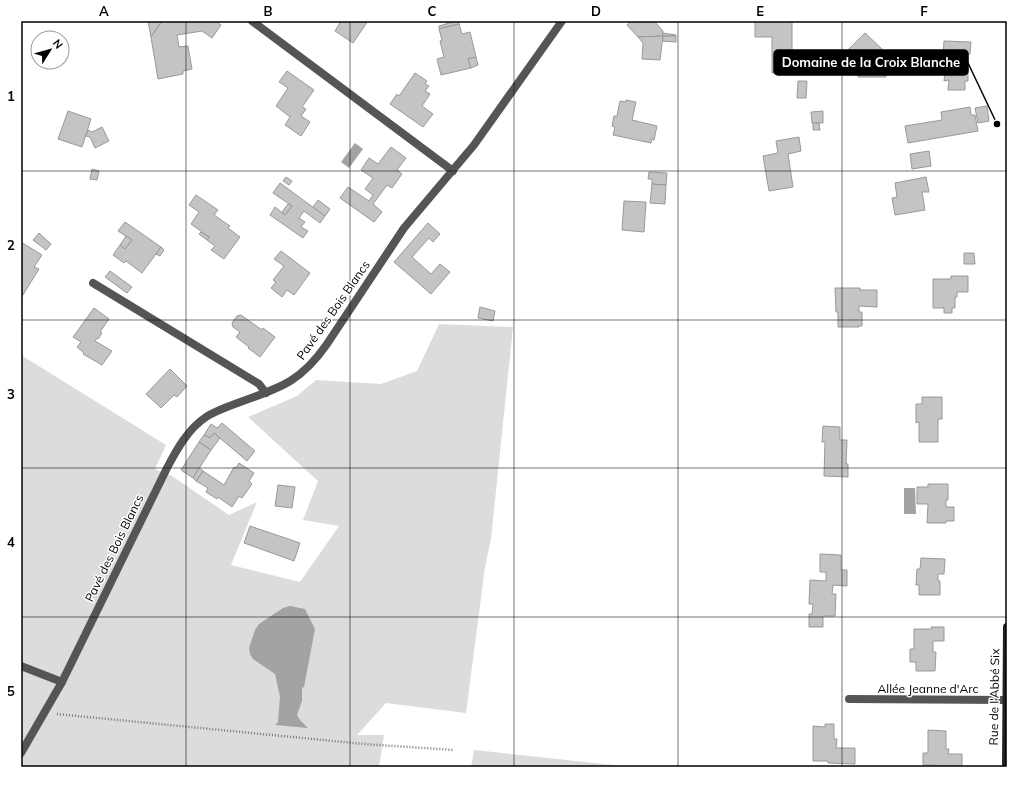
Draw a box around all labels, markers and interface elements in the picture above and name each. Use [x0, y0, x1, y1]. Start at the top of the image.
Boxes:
text: A [99, 3, 109, 19]
text: B [264, 3, 273, 19]
text: C [428, 3, 437, 19]
text: D [591, 3, 601, 19]
text: E [756, 3, 764, 19]
text: F [920, 3, 928, 19]
north arrow [30, 30, 70, 70]
text: N [50, 36, 66, 52]
callout: Domaine de la Croix Blanche [774, 50, 968, 75]
text: Domaine de la Croix Blanche [782, 54, 960, 70]
text: 1 [7, 88, 15, 104]
text: 2 [7, 237, 15, 253]
street label: Pavé des Bois Blancs [293, 258, 373, 362]
text: 3 [7, 386, 15, 402]
street label: Pavé des Bois Blancs [82, 492, 147, 604]
text: 4 [7, 534, 15, 550]
street label: Rue de l'Abbé Six [986, 648, 1002, 746]
street label: Allée Jeanne d'Arc [877, 681, 979, 696]
text: 5 [7, 683, 15, 699]

